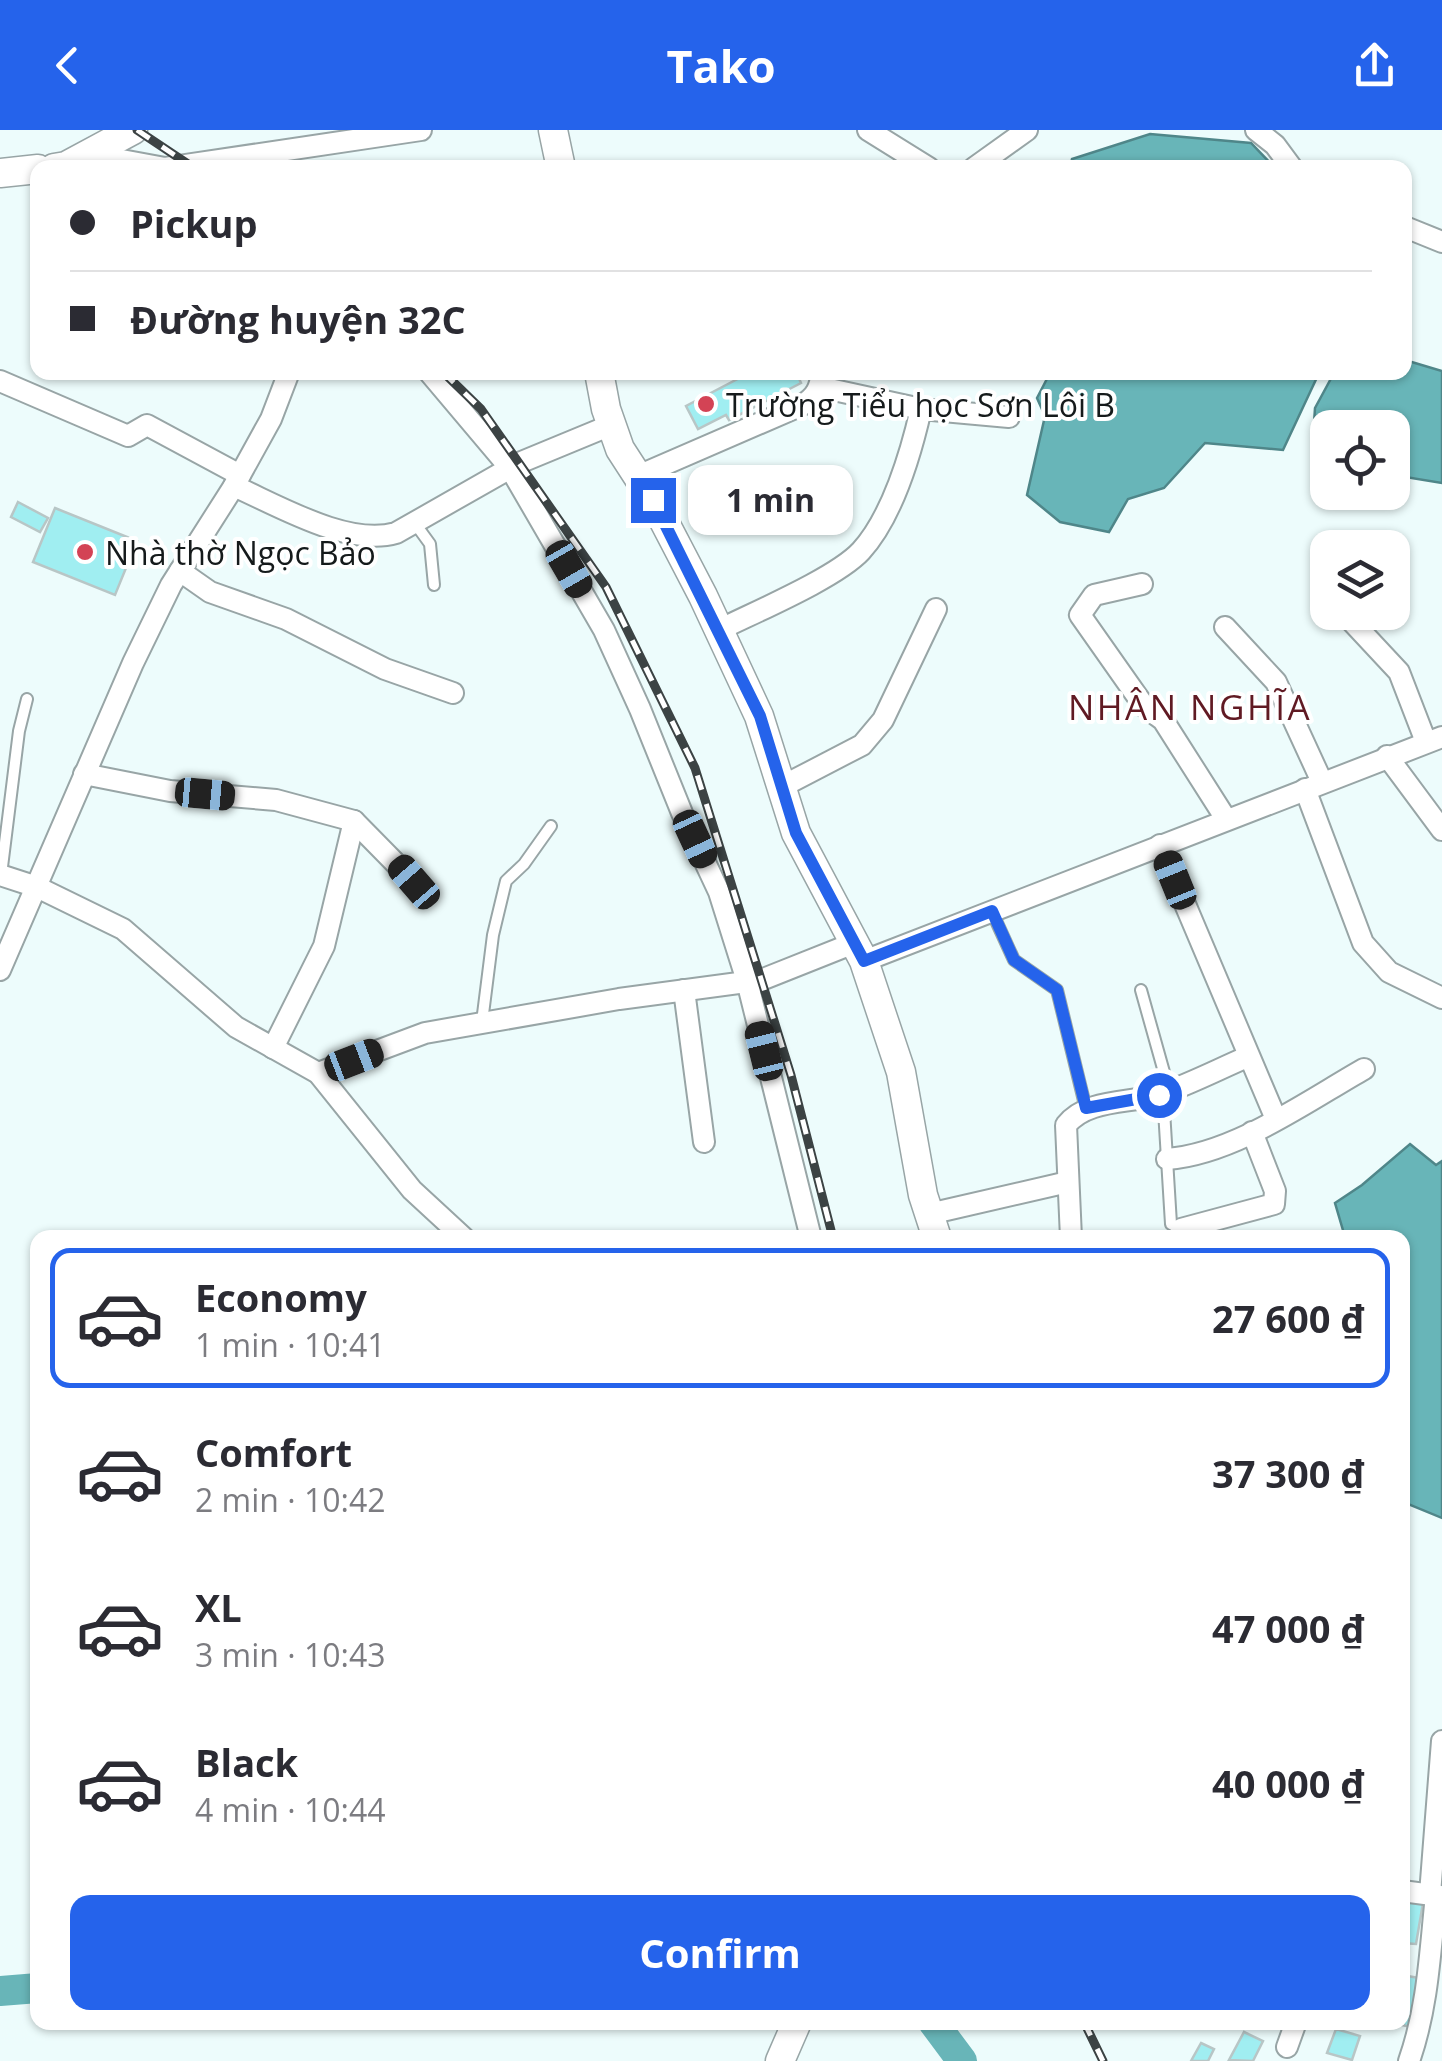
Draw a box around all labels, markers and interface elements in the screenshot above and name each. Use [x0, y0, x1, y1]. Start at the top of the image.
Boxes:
text: Tako [666, 35, 776, 96]
icon: back [40, 38, 95, 93]
icon: share [1347, 38, 1402, 93]
text: Pickup [130, 197, 258, 249]
text: Đường huyện 32C [130, 293, 466, 345]
place label: Trường Tiểu học Sơn Lôi B [726, 383, 1115, 426]
marker: Trường Tiểu học Sơn Lôi B [695, 393, 717, 415]
map controls [1310, 410, 1410, 630]
button: locate [1310, 410, 1410, 510]
callout: 1 min [688, 465, 853, 535]
route end [631, 478, 676, 523]
text: 1 min [726, 478, 815, 521]
button: layers [1310, 530, 1410, 630]
place label: Nhà thờ Ngọc Bảo [105, 531, 376, 574]
car [541, 536, 597, 602]
marker: Nhà thờ Ngọc Bảo [74, 541, 96, 563]
district label: NHÂN NGHĨA [1068, 683, 1312, 730]
car [174, 776, 236, 812]
car [669, 805, 721, 873]
car [1150, 847, 1200, 913]
car [383, 850, 445, 914]
car [742, 1018, 786, 1084]
car [321, 1035, 387, 1085]
route start [1137, 1073, 1182, 1118]
text: Economy [195, 1271, 367, 1323]
icon: car [75, 1273, 165, 1363]
text: 27 600 ₫ [1212, 1292, 1365, 1344]
text: 1 min · 10:41 [195, 1323, 386, 1366]
text: Comfort [195, 1426, 352, 1478]
icon: car [75, 1428, 165, 1518]
text: 37 300 ₫ [1212, 1447, 1365, 1499]
text: 2 min · 10:42 [195, 1478, 386, 1521]
text: XL [195, 1581, 242, 1633]
icon: car [75, 1583, 165, 1673]
text: 47 000 ₫ [1212, 1602, 1365, 1654]
text: 3 min · 10:43 [195, 1633, 386, 1676]
text: Black [195, 1736, 298, 1788]
icon: car [75, 1738, 165, 1828]
text: 40 000 ₫ [1212, 1757, 1365, 1809]
text: 4 min · 10:44 [195, 1788, 386, 1831]
button: Confirm [70, 1895, 1370, 2010]

